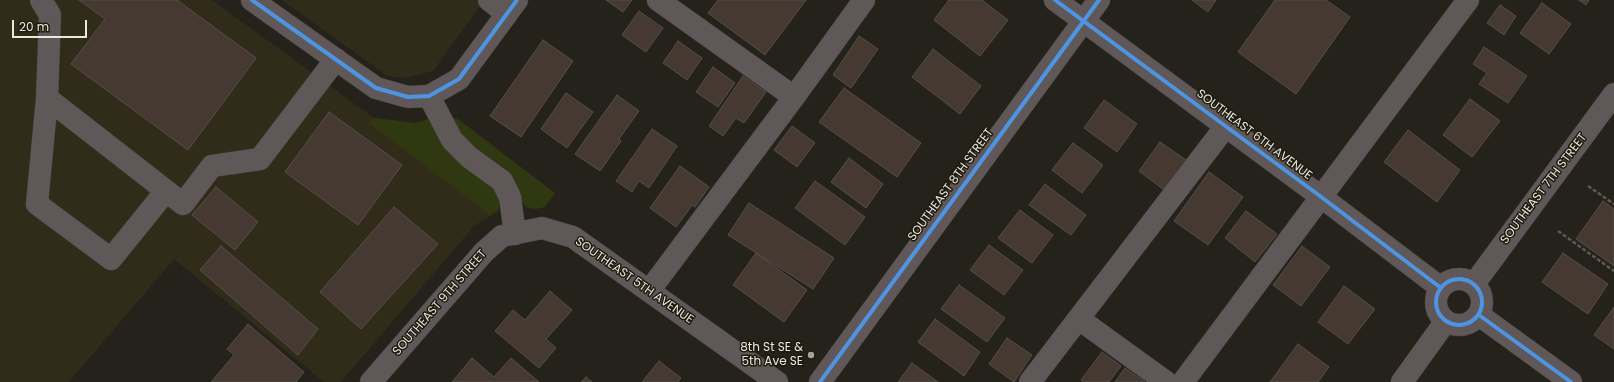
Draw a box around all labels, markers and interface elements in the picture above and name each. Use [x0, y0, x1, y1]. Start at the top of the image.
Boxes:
scale bar [14, 12, 89, 38]
text: 20 m [19, 18, 49, 35]
street label: SOUTHEAST 6TH AVENUE [1193, 87, 1315, 183]
street label: SOUTHEAST 8TH STREET [905, 126, 997, 244]
street label: SOUTHEAST 7TH STREET [1498, 131, 1590, 247]
street label: SOUTHEAST 5TH AVENUE [572, 235, 696, 327]
street label: SOUTHEAST 9TH STREET [390, 247, 490, 359]
place label: 8th St SE & 5th Ave SE [740, 341, 803, 369]
marker: 8th St SE & 5th Ave SE [806, 350, 816, 360]

